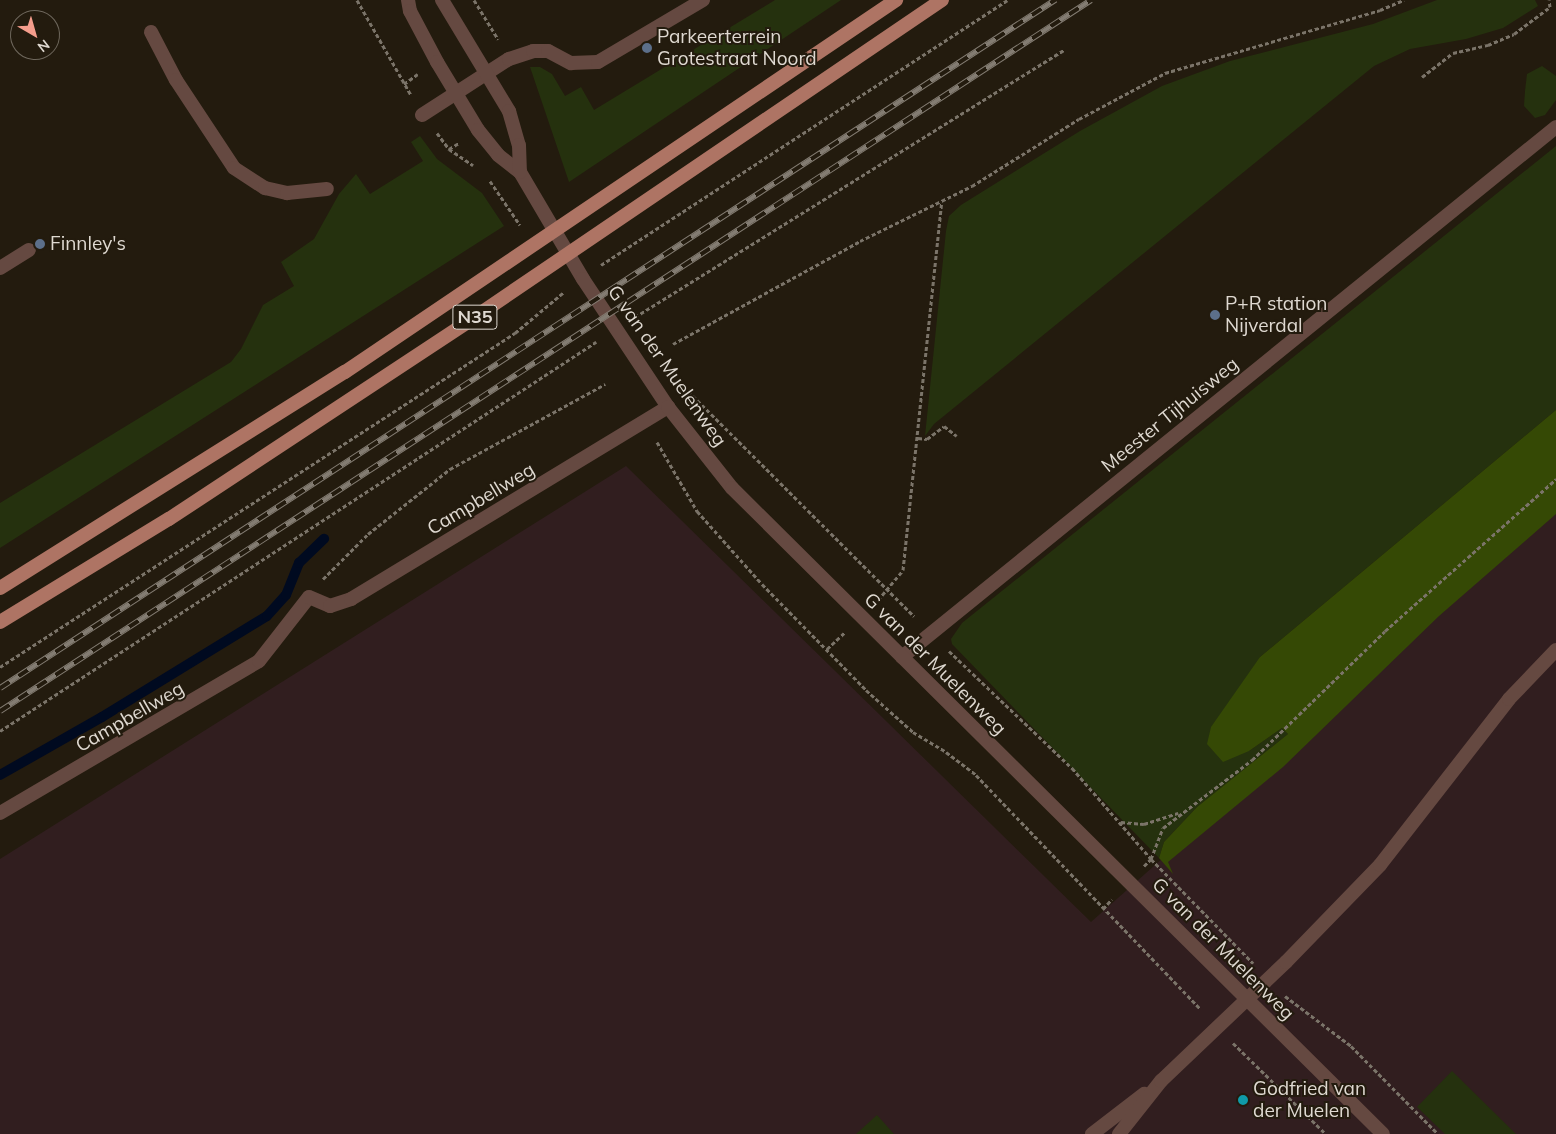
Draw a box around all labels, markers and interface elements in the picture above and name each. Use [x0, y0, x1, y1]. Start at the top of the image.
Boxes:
north arrow [10, 10, 60, 60]
place label: Parkeerterrein Grotestraat Noord [657, 26, 817, 70]
text: N [34, 36, 53, 56]
marker: Parkeerterrein Grotestraat Noord [641, 42, 653, 54]
place label: Finnley's [50, 233, 126, 255]
marker: Finnley's [34, 238, 46, 250]
street label: G van der Muelenweg [603, 281, 731, 451]
place label: P+R station Nijverdal [1225, 293, 1327, 337]
road number: N35 [451, 302, 499, 332]
marker: P+R station Nijverdal [1209, 309, 1221, 321]
street label: Meester Tijhuisweg [1097, 353, 1243, 477]
street label: Campbellweg [423, 458, 539, 540]
street label: G van der Muelenweg [859, 588, 1011, 740]
street label: Campbellweg [72, 677, 188, 757]
street label: G van der Muelenweg [1147, 873, 1299, 1025]
place label: Godfried van der Muelen [1253, 1078, 1366, 1122]
marker: Godfried van der Muelen [1237, 1094, 1249, 1106]

